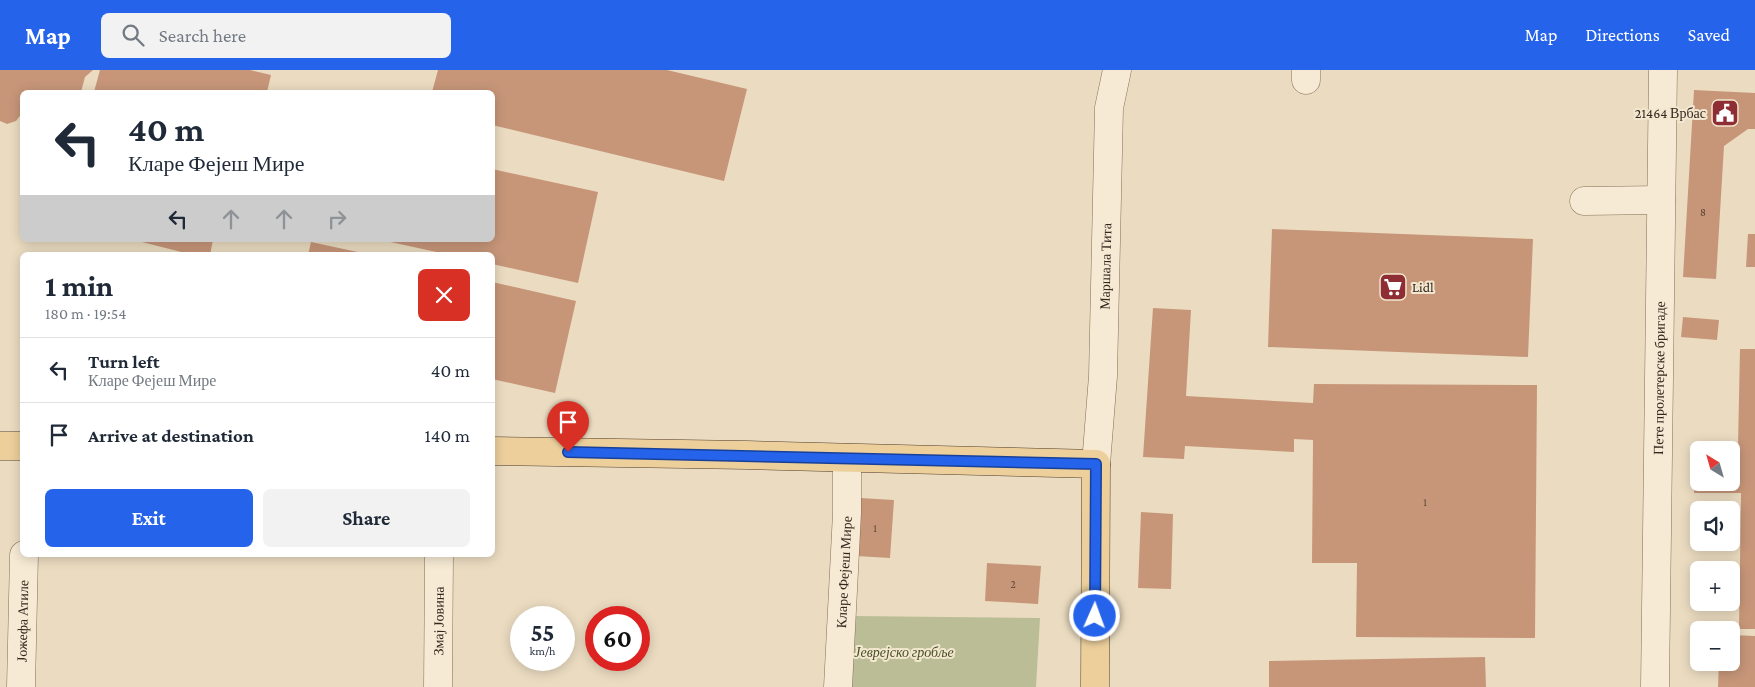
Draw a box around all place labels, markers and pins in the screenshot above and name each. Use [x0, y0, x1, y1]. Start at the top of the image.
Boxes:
public building icon: 21464 Врбас [1710, 98, 1740, 128]
place label: 21464 Врбас [1635, 105, 1706, 121]
supermarket icon: Lidl [1378, 272, 1408, 302]
place label: Lidl [1412, 279, 1434, 295]
pin [547, 401, 589, 452]

